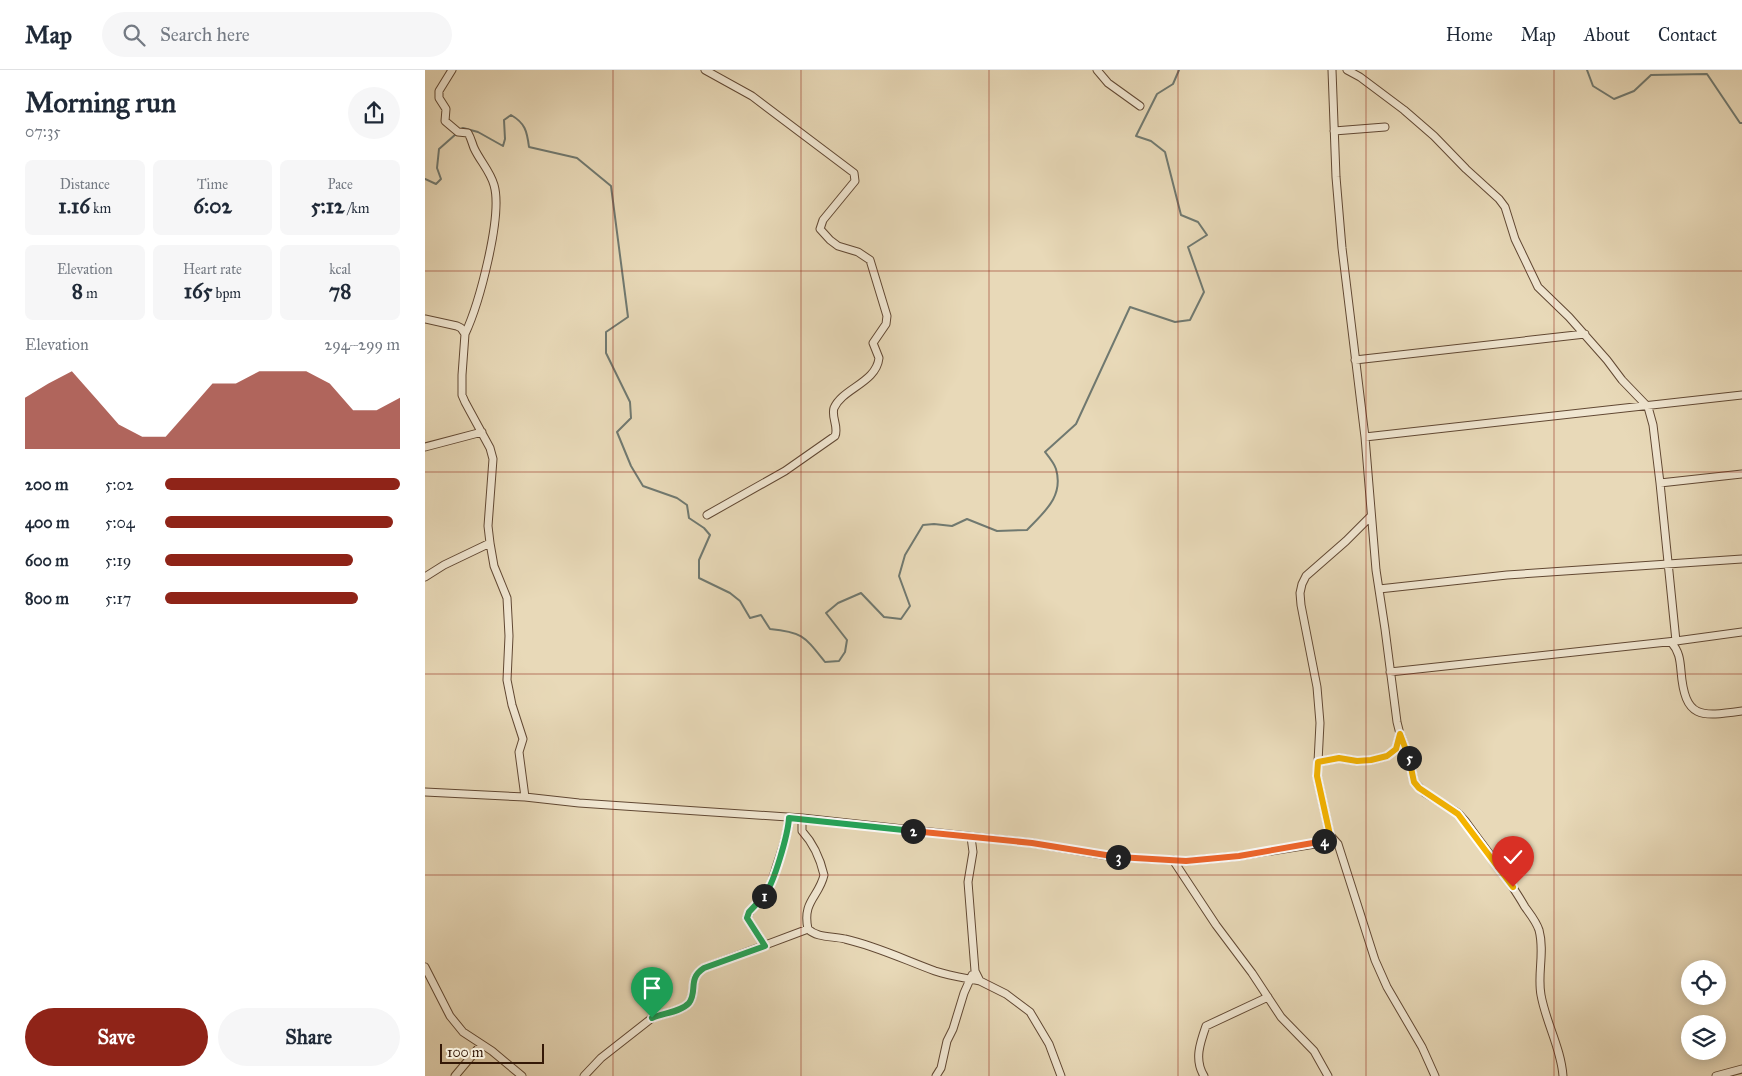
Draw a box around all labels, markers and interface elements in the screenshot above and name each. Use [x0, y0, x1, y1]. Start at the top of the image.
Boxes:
search box [102, 12, 452, 57]
text: Map [25, 20, 72, 50]
icon: search [120, 21, 148, 49]
text: Search here [160, 23, 250, 46]
text: Home [1446, 24, 1493, 46]
text: Map [1521, 24, 1556, 46]
text: About [1584, 24, 1630, 46]
text: Contact [1658, 24, 1717, 46]
text: Morning run [25, 85, 176, 120]
button: share [348, 87, 400, 139]
text: 07:35 [25, 122, 61, 141]
text: Distance [60, 176, 110, 193]
text: Time [197, 176, 228, 193]
text: Pace [327, 176, 353, 193]
text: 1.16 [58, 193, 90, 219]
text: 6:02 [193, 193, 232, 219]
text: 5:12 [311, 193, 344, 219]
text: km [90, 200, 111, 217]
text: /km [344, 200, 370, 217]
text: Elevation [57, 261, 113, 278]
text: Heart rate [183, 261, 242, 278]
text: kcal [329, 261, 351, 278]
text: 8 [72, 278, 83, 304]
text: 165 [184, 278, 213, 304]
text: 78 [329, 278, 351, 304]
text: m [83, 285, 98, 302]
text: bpm [213, 285, 241, 302]
text: Elevation [25, 335, 89, 354]
text: 294–299 m [324, 335, 400, 354]
text: 200 m [25, 475, 68, 494]
text: 5:02 [105, 475, 134, 494]
text: 400 m [25, 513, 69, 532]
text: 5:04 [105, 513, 135, 532]
text: 600 m [25, 551, 69, 570]
text: 5:19 [105, 551, 131, 570]
text: 800 m [25, 589, 69, 608]
text: 5:17 [105, 589, 131, 608]
pin: 5 [1397, 746, 1421, 770]
text: 5 [1406, 750, 1413, 767]
pin: 2 [901, 818, 925, 844]
text: 2 [910, 823, 917, 840]
pin: 4 [1311, 828, 1337, 854]
text: 4 [1321, 833, 1328, 850]
pin [1492, 836, 1534, 887]
icon: check [1499, 843, 1527, 871]
pin: 3 [1105, 844, 1131, 870]
text: 3 [1116, 849, 1121, 866]
pin: 1 [751, 884, 777, 908]
text: 1 [762, 888, 767, 905]
map controls [1681, 960, 1726, 1060]
button: locate [1681, 960, 1726, 1005]
pin [631, 967, 673, 1018]
icon: arrive [638, 974, 666, 1002]
button: Save [25, 1008, 208, 1066]
button: Share [218, 1008, 400, 1066]
button: layers [1681, 1015, 1726, 1060]
scale bar [440, 1041, 544, 1064]
text: 100 m [447, 1044, 484, 1061]

